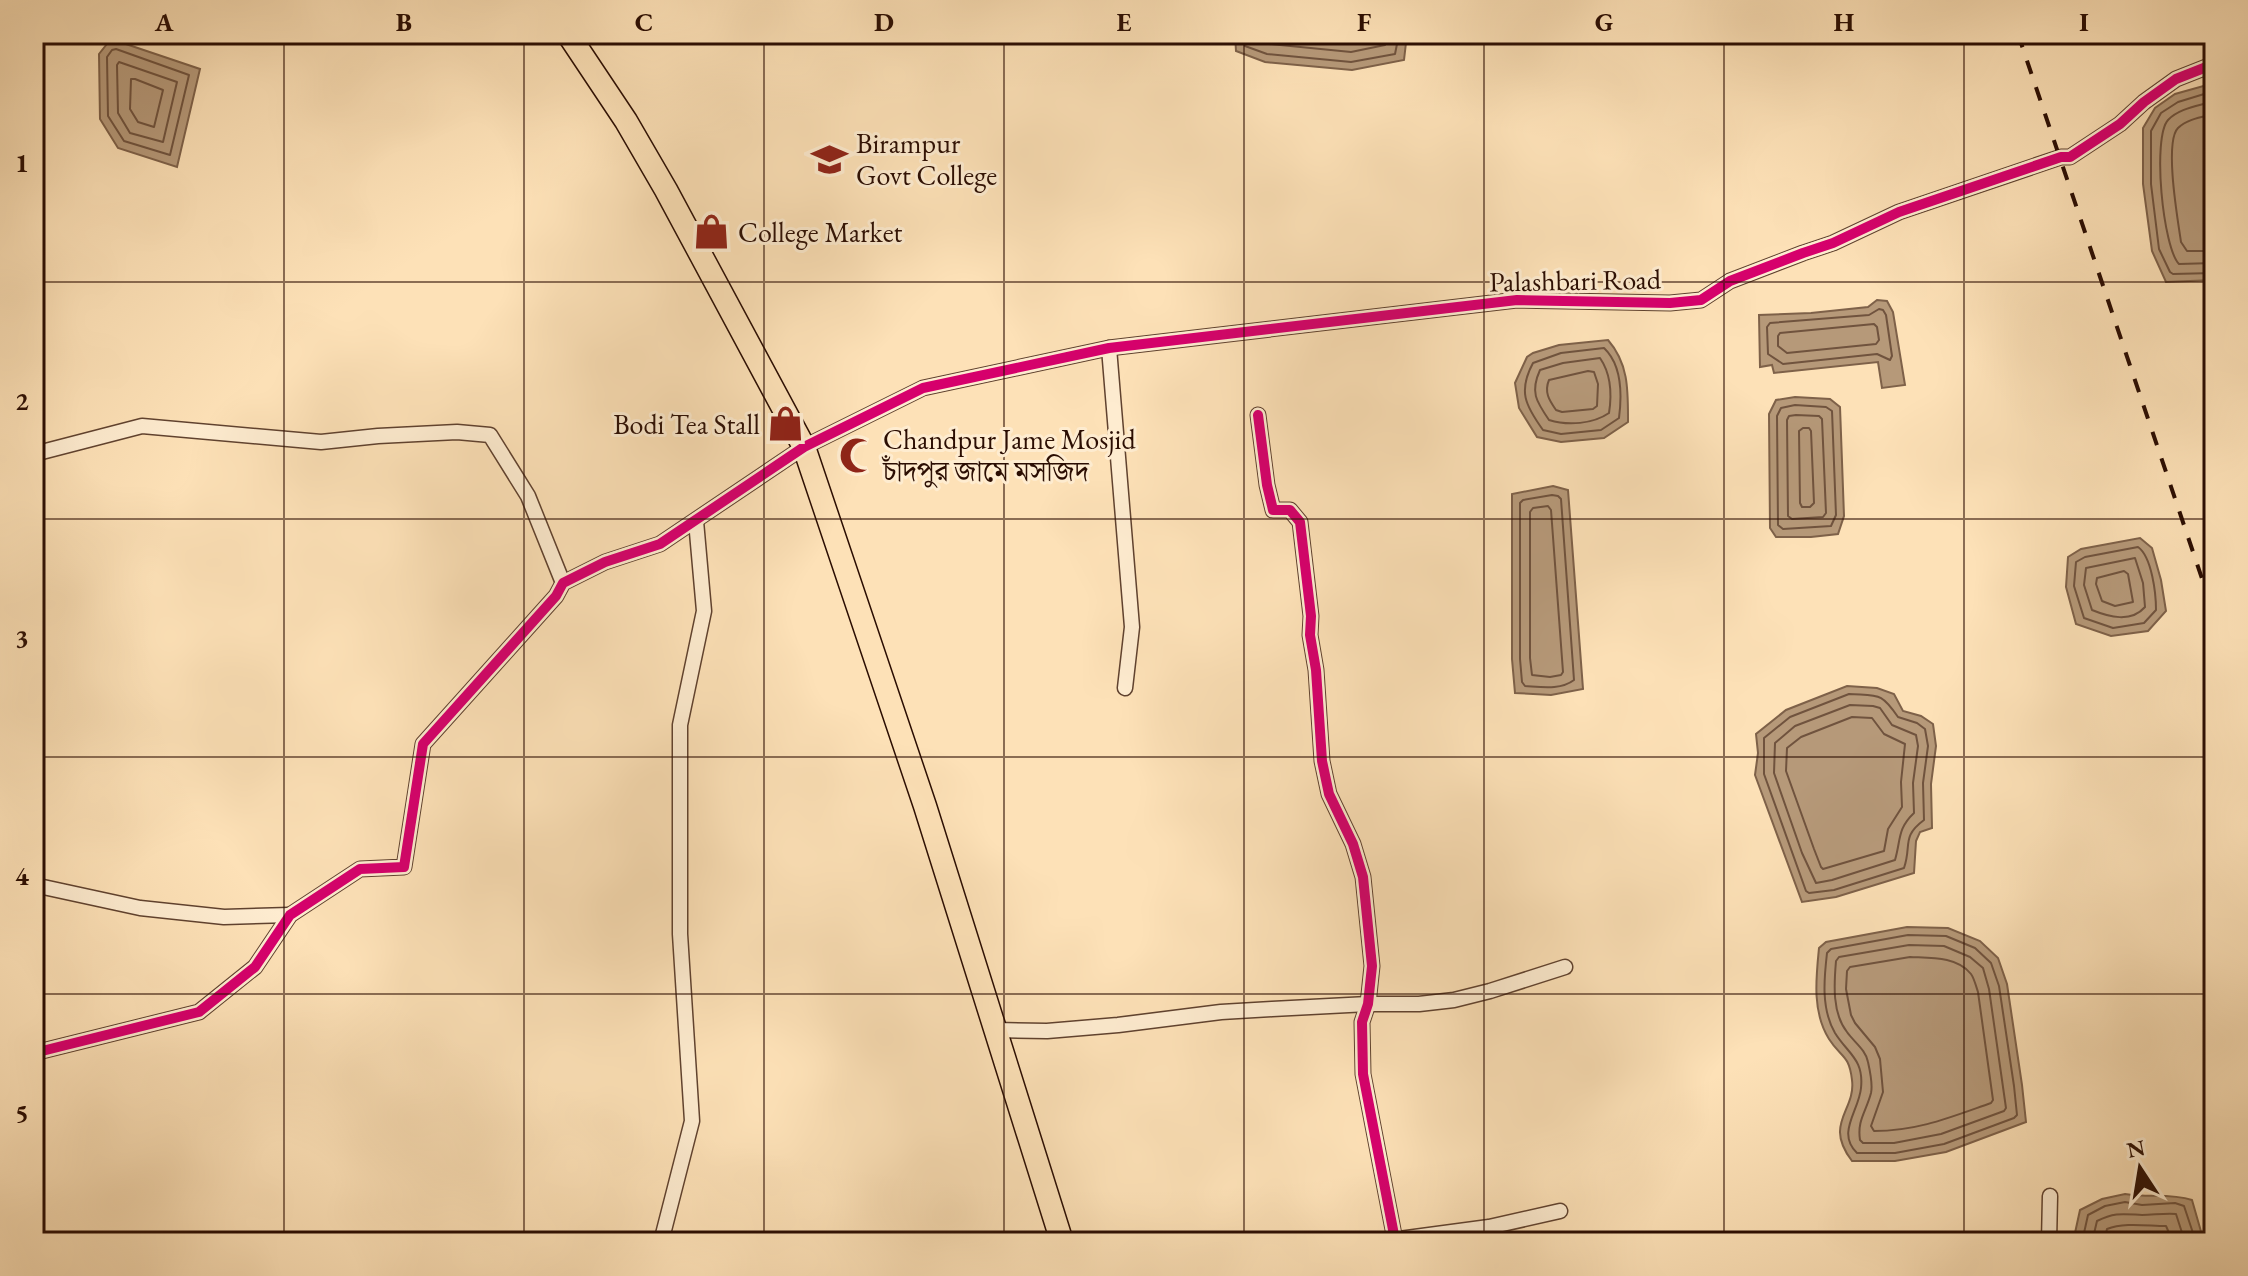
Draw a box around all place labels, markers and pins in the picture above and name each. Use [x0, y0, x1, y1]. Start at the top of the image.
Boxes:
place label: Birampur Govt College [856, 125, 997, 193]
school or university icon: Birampur Govt College [811, 140, 849, 178]
shop icon: College Market [693, 213, 731, 251]
place label: College Market [738, 214, 903, 250]
shop icon: Bodi Tea Stall [767, 405, 805, 443]
place label: Bodi Tea Stall [613, 406, 760, 442]
place label: Chandpur Jame Mosjid চাঁদপুর জামে মসজিদ [881, 421, 1136, 489]
mosque icon: Chandpur Jame Mosjid চাঁদপুর জামে মসজিদ [838, 436, 876, 474]

